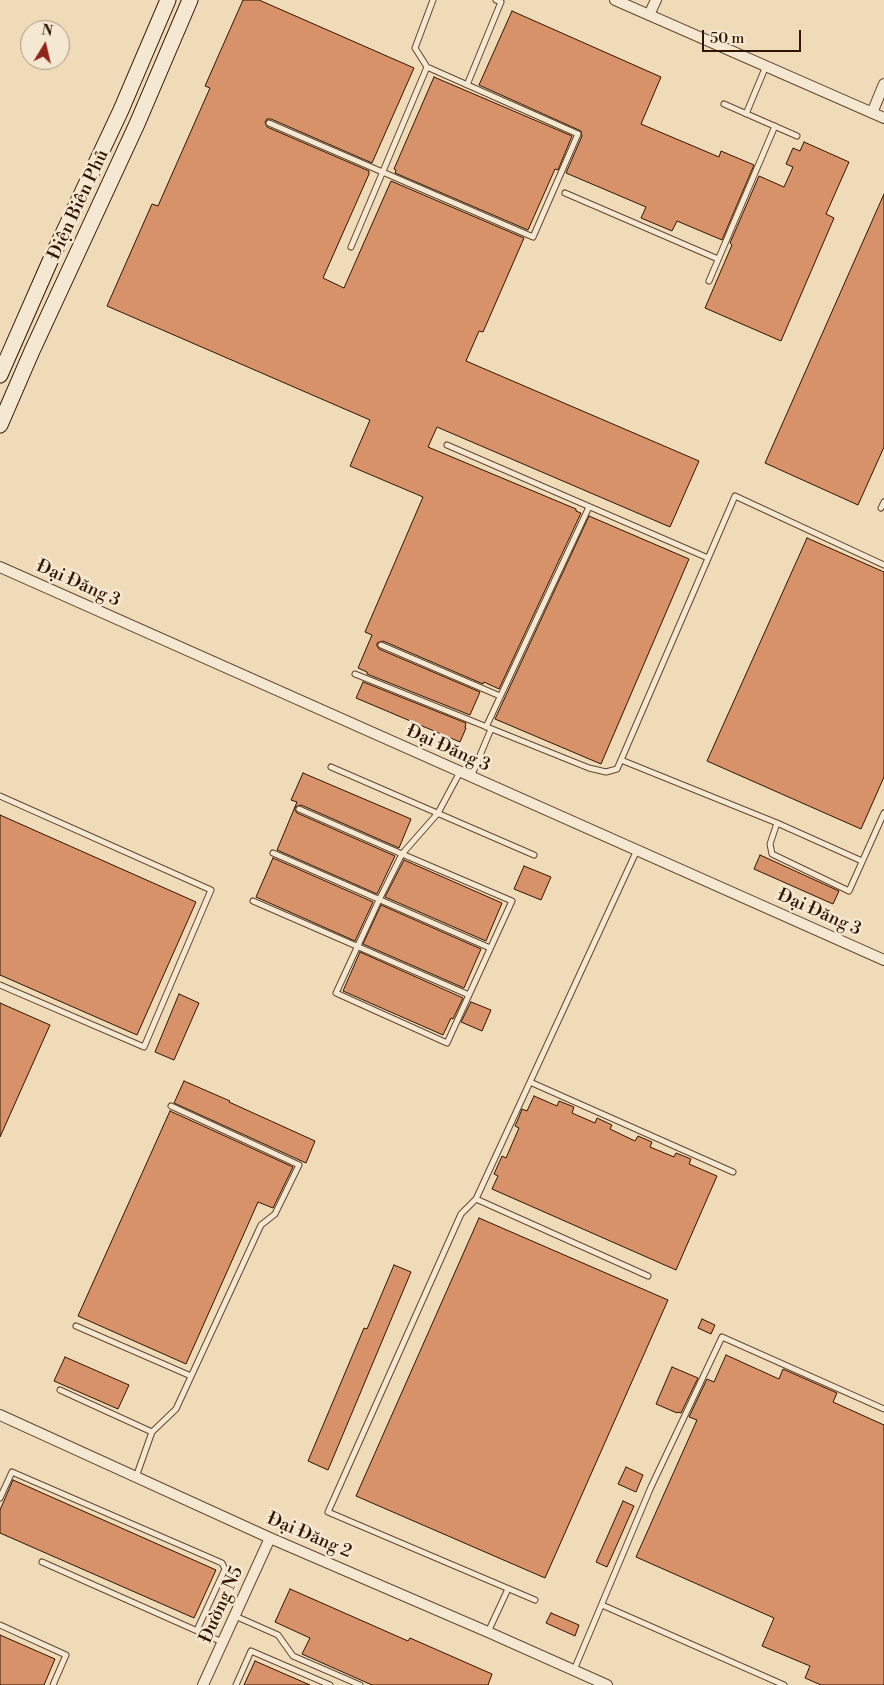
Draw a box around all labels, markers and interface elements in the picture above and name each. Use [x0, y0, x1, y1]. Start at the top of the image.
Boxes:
north arrow [20, 20, 70, 70]
scale bar [704, 20, 803, 52]
text: N [40, 21, 54, 41]
text: 50 m [710, 29, 744, 48]
street label: Điện Biên Phủ [44, 147, 114, 263]
street label: Đại Đăng 3 [33, 556, 123, 612]
street label: Đại Đăng 3 [403, 721, 493, 777]
street label: Đại Đăng 3 [774, 885, 864, 941]
street label: Đại Đăng 2 [263, 1509, 355, 1563]
street label: Đường N5 [196, 1563, 248, 1647]

